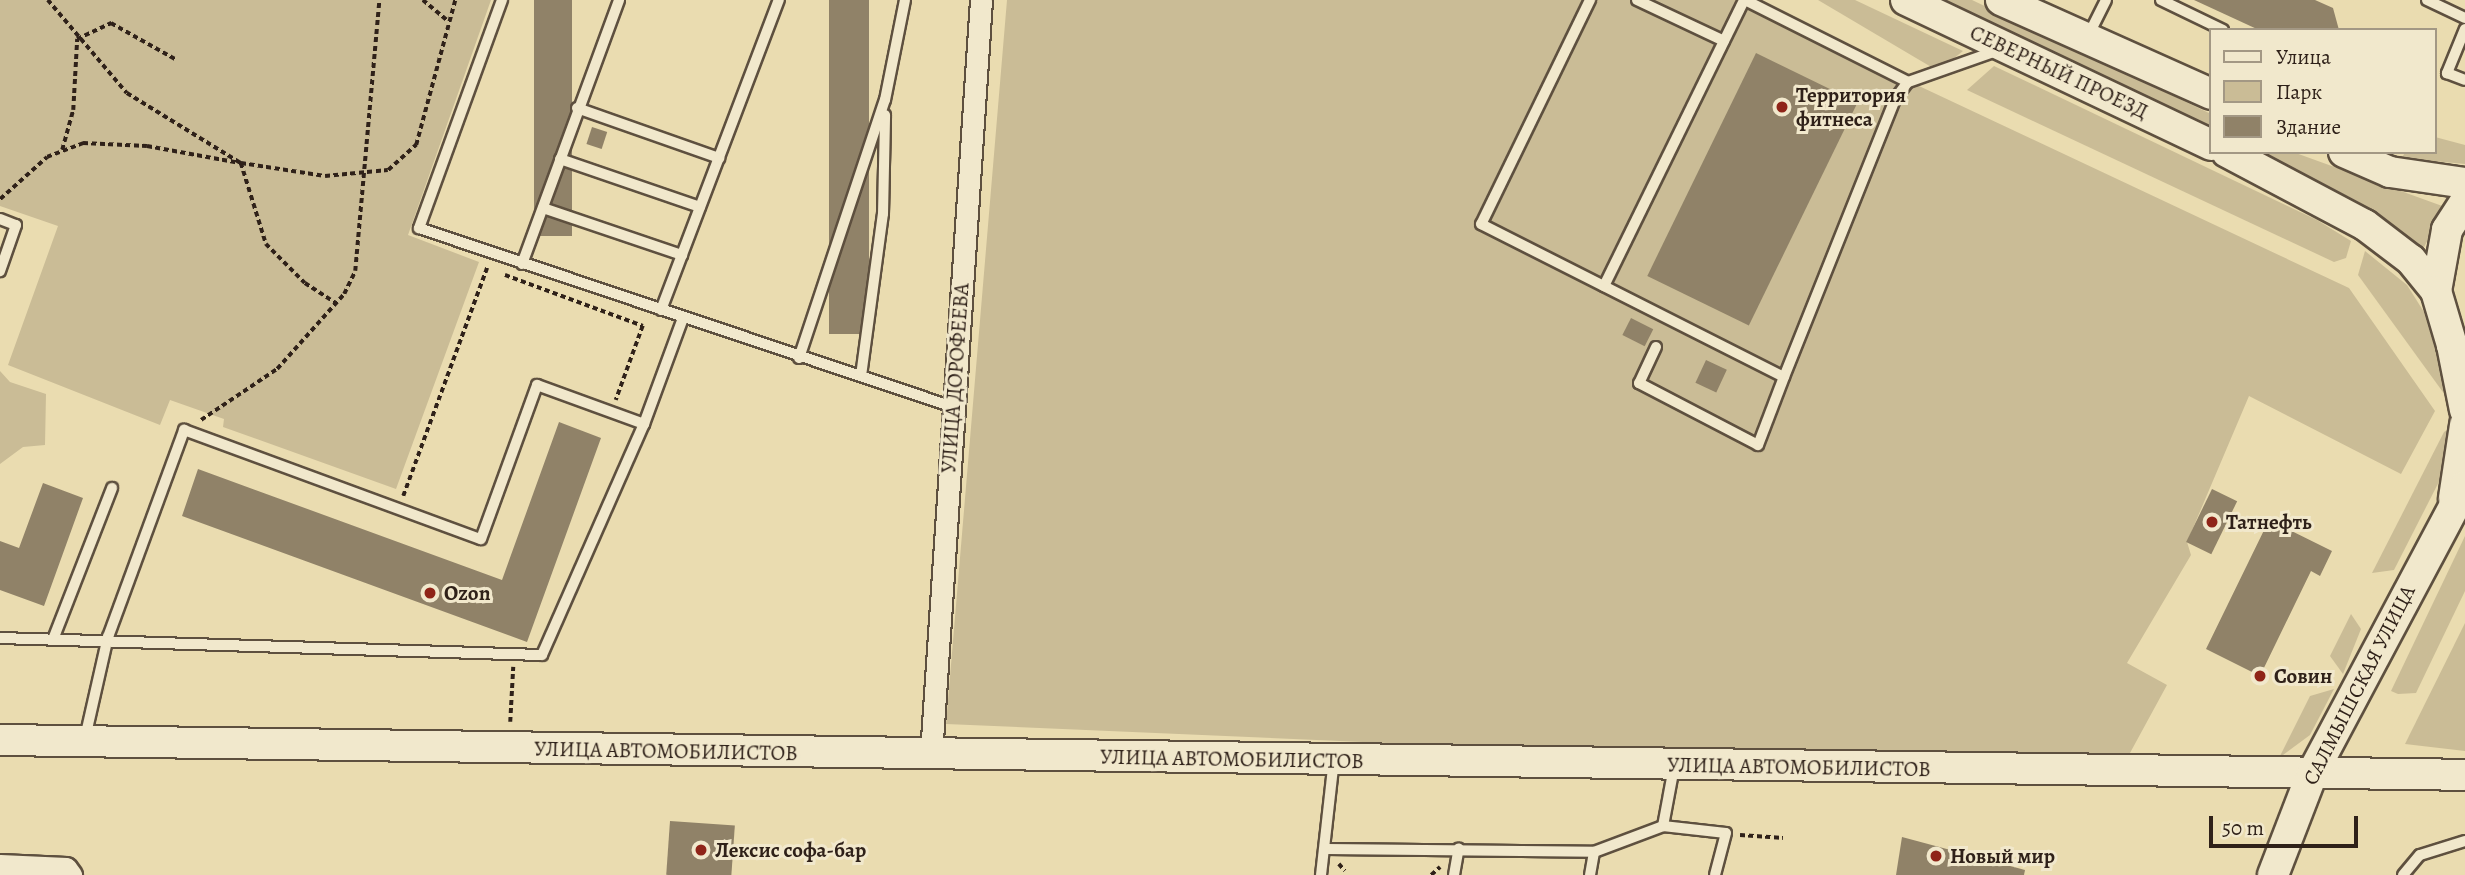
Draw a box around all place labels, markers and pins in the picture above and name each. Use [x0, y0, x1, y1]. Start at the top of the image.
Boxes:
place label: Территория фитнеса [1796, 82, 1906, 132]
marker: Территория фитнеса [1774, 99, 1790, 115]
place label: Татнефть [2226, 509, 2312, 535]
marker: Татнефть [2204, 514, 2220, 530]
place label: Ozon [444, 580, 490, 606]
marker: Ozon [422, 585, 438, 601]
place label: Совин [2274, 663, 2332, 689]
marker: Совин [2252, 668, 2268, 684]
place label: Лексис софа-бар [715, 837, 866, 863]
marker: Лексис софа-бар [693, 842, 709, 858]
place label: Новый мир [1950, 843, 2055, 869]
marker: Новый мир [1928, 848, 1944, 864]

